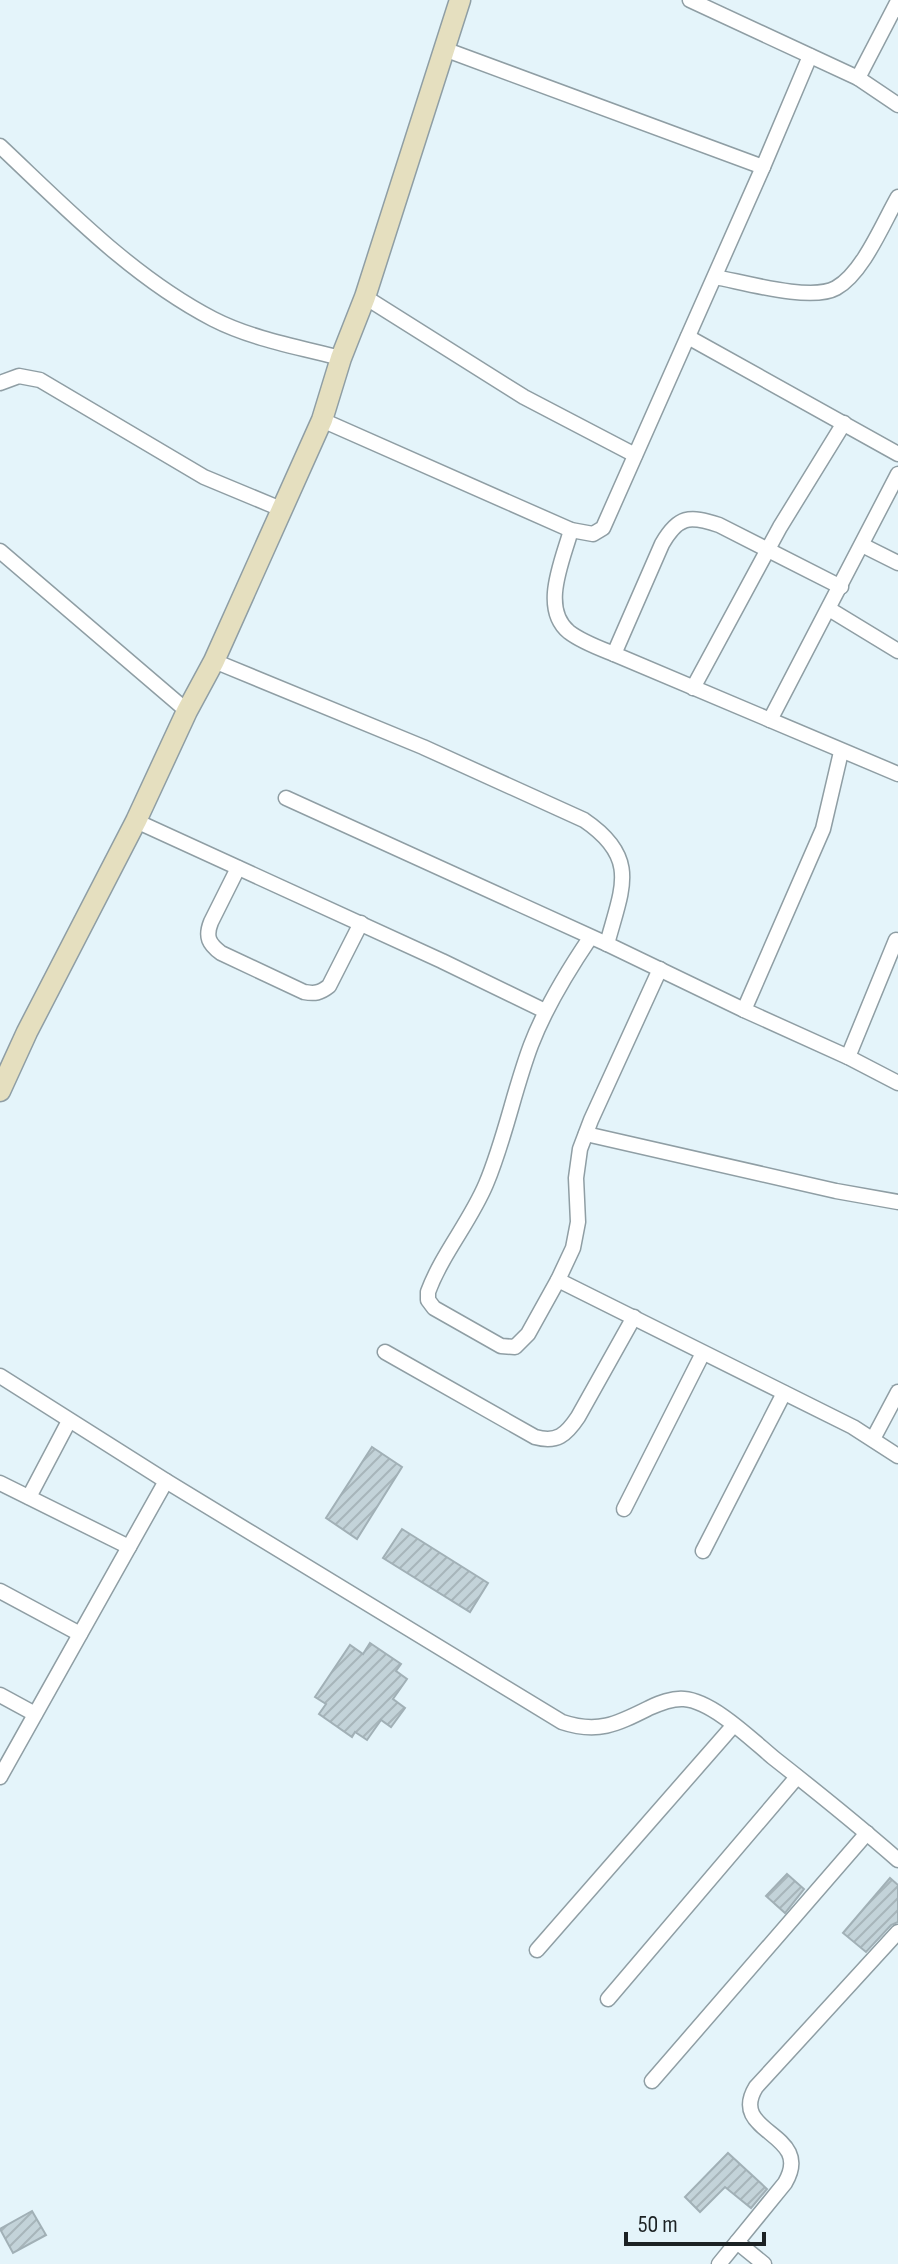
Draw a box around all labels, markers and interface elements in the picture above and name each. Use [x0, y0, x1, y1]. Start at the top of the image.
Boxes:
scale bar [626, 2196, 764, 2246]
text: 50 m [638, 2210, 678, 2239]

